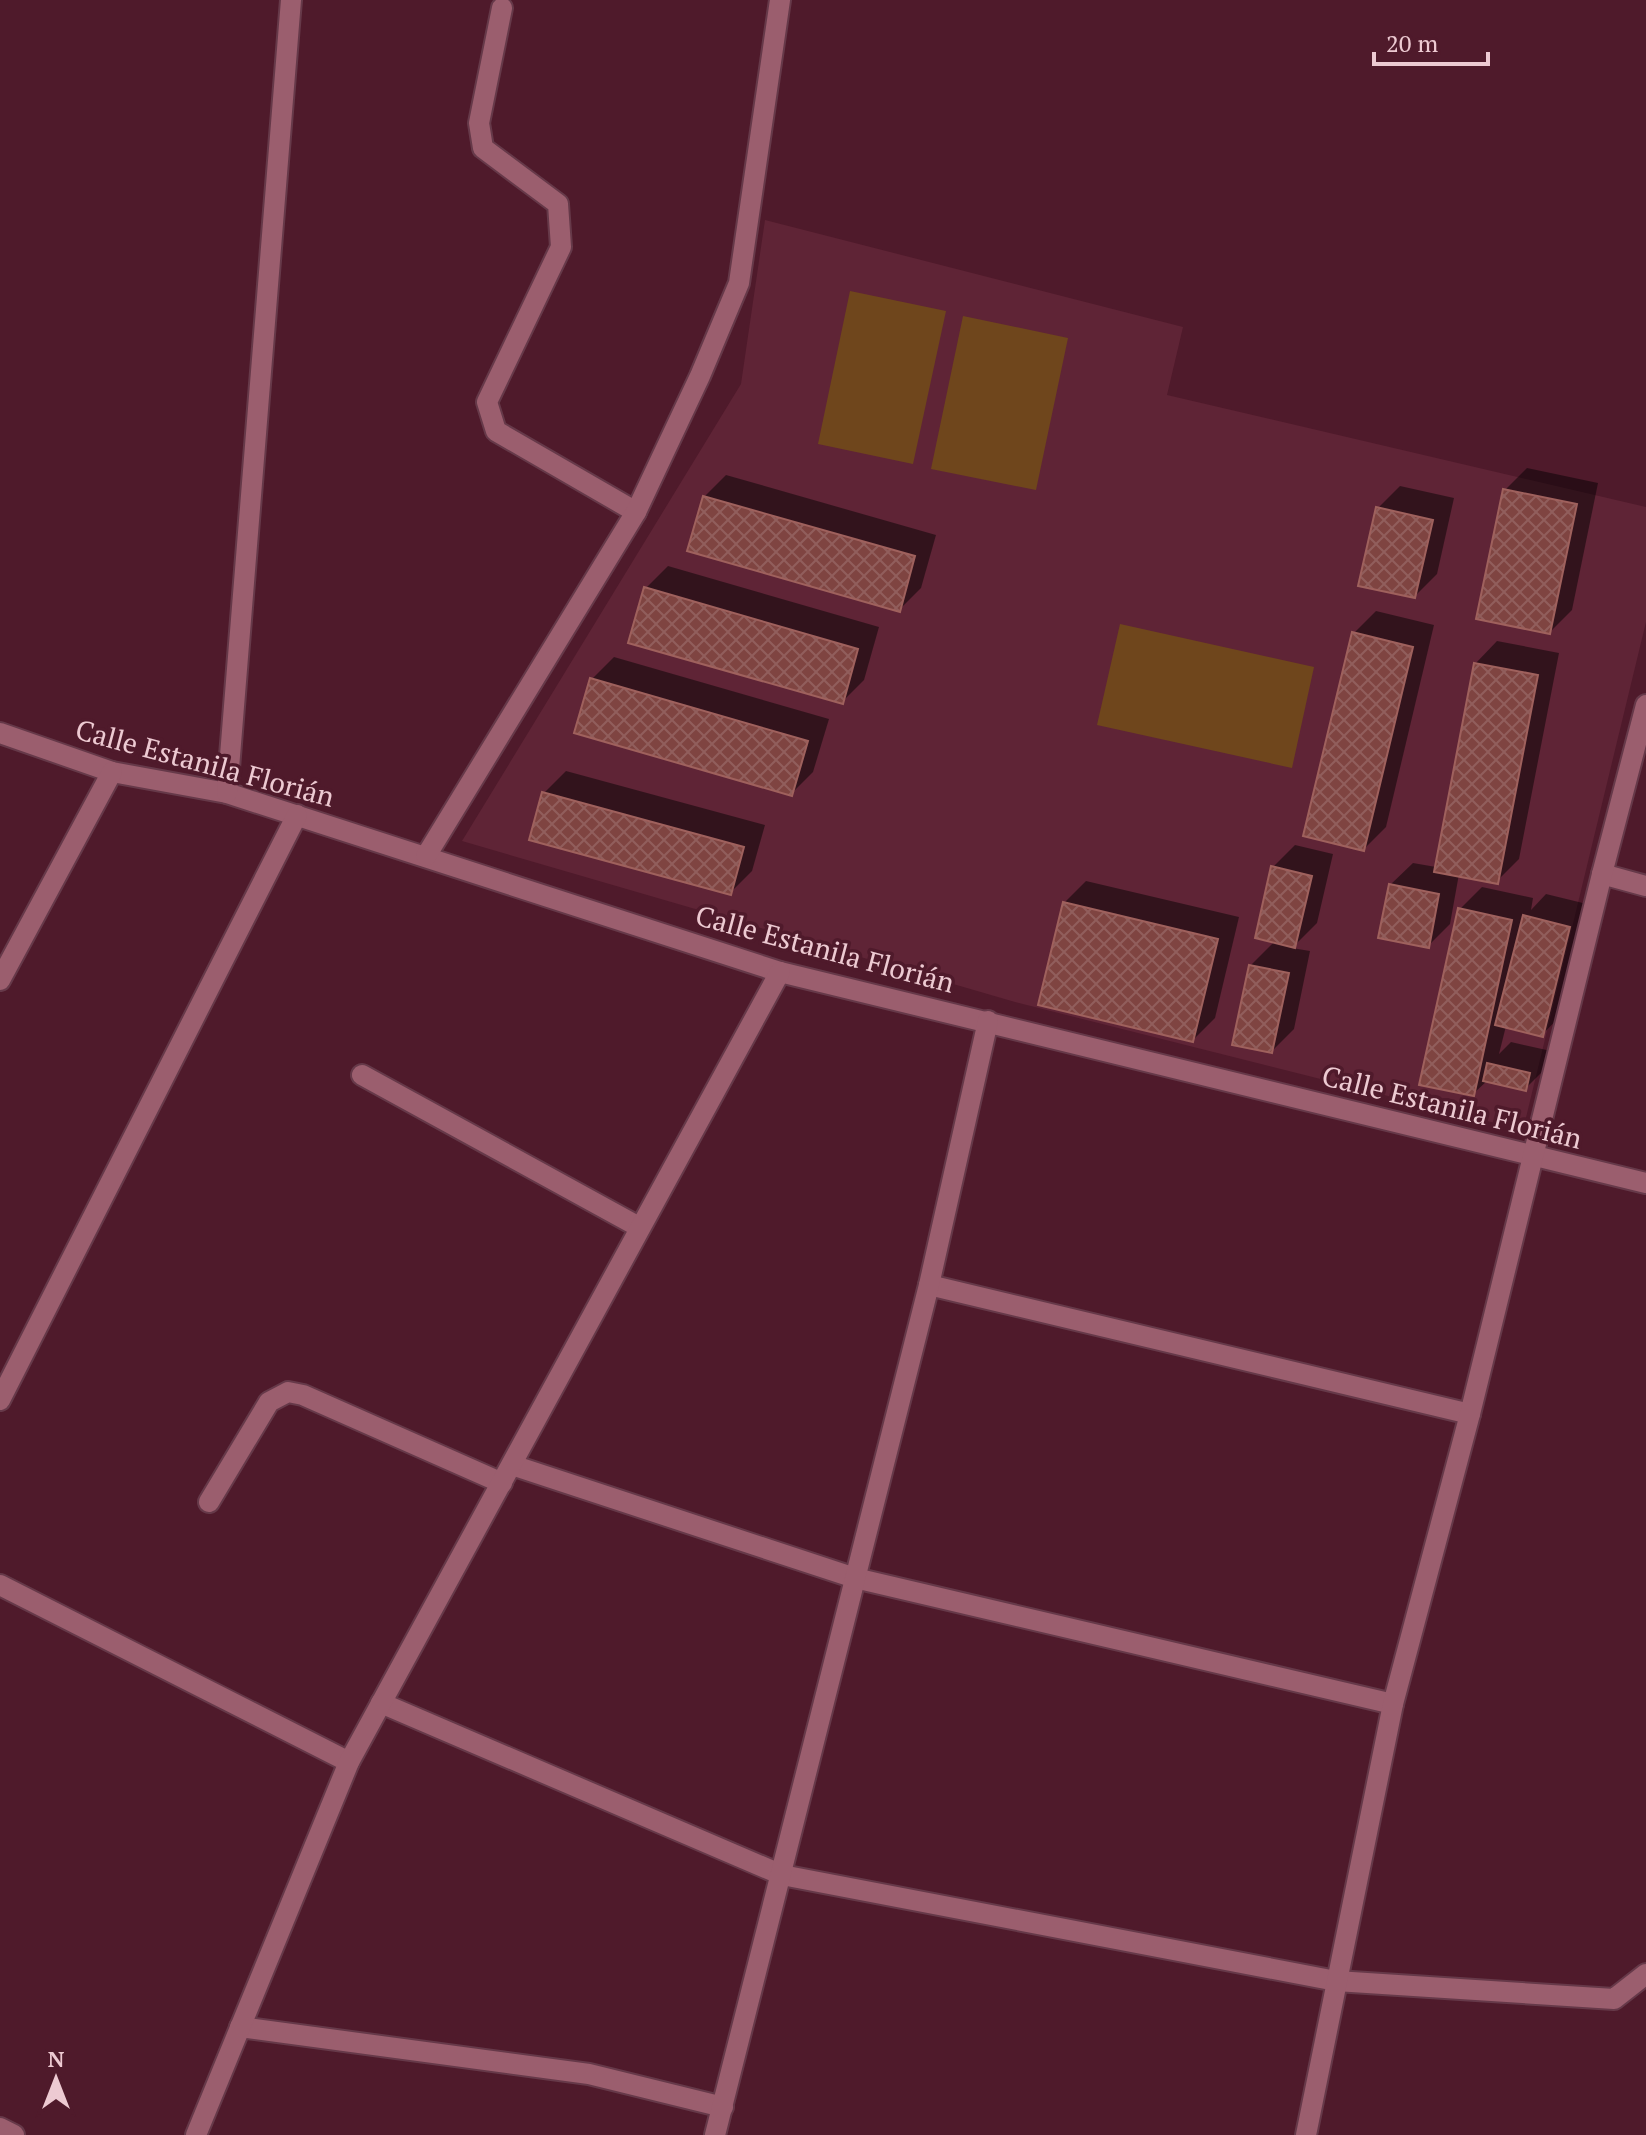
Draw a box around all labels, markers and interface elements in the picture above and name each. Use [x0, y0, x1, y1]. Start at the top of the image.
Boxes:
scale bar [1374, 16, 1488, 66]
text: 20 m [1386, 27, 1438, 59]
street label: Calle Estanila Florián [72, 710, 339, 815]
street label: Calle Estanila Florián [692, 896, 959, 1001]
street label: Calle Estanila Florián [1318, 1056, 1586, 1157]
north arrow [16, 2039, 96, 2119]
text: N [48, 2044, 65, 2073]

